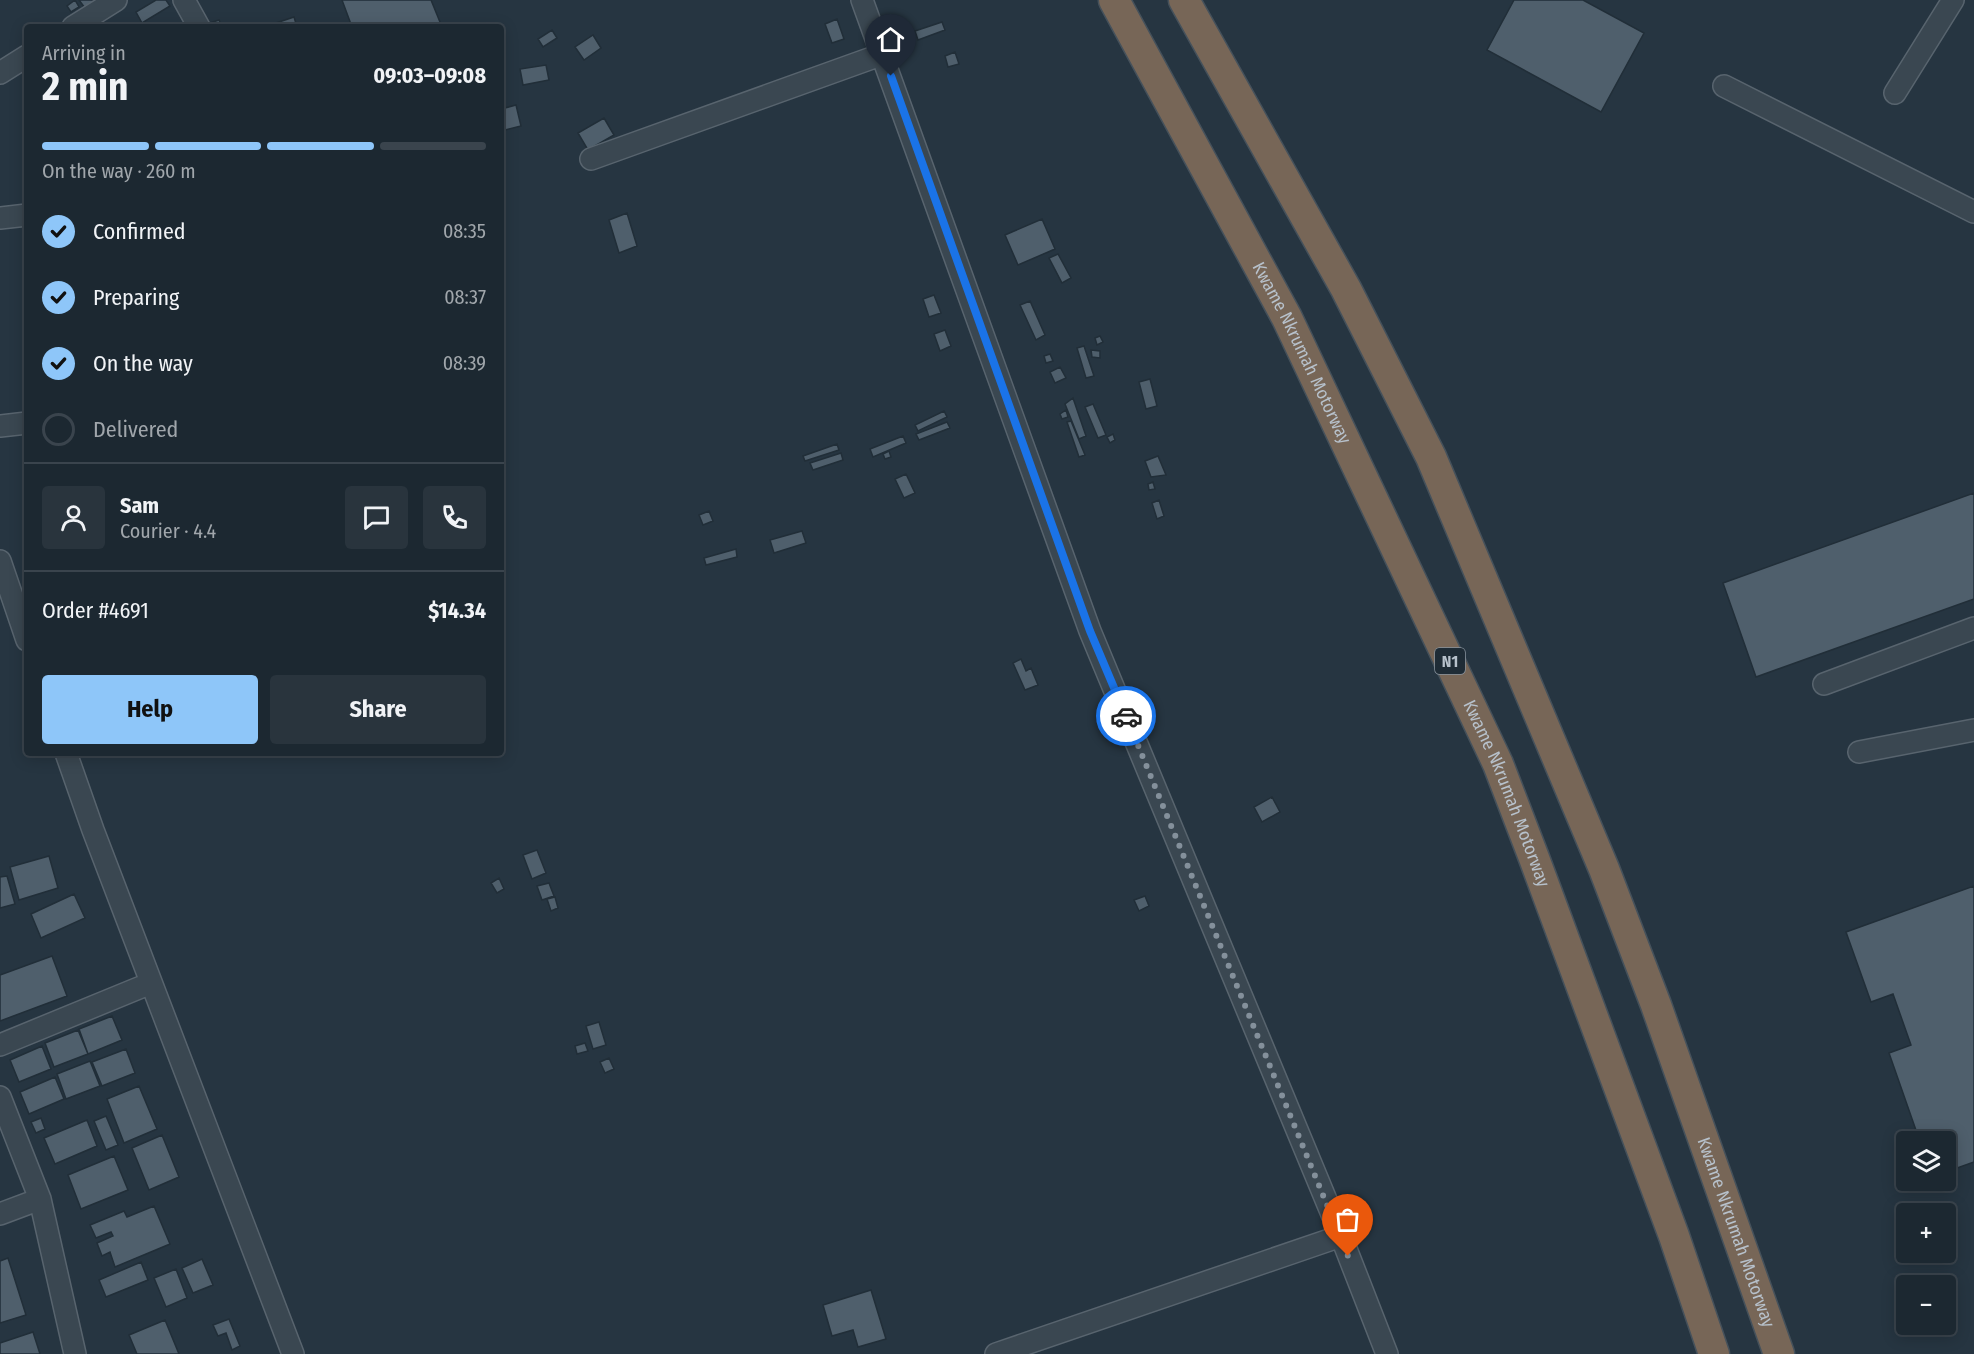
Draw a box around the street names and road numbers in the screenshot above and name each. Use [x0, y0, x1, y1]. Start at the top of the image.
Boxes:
street label: Kwame Nkrumah Motorway [1248, 258, 1356, 447]
road number: N1 [1435, 648, 1465, 674]
street label: Kwame Nkrumah Motorway [1458, 697, 1555, 890]
street label: Kwame Nkrumah Motorway [1692, 1134, 1780, 1330]

